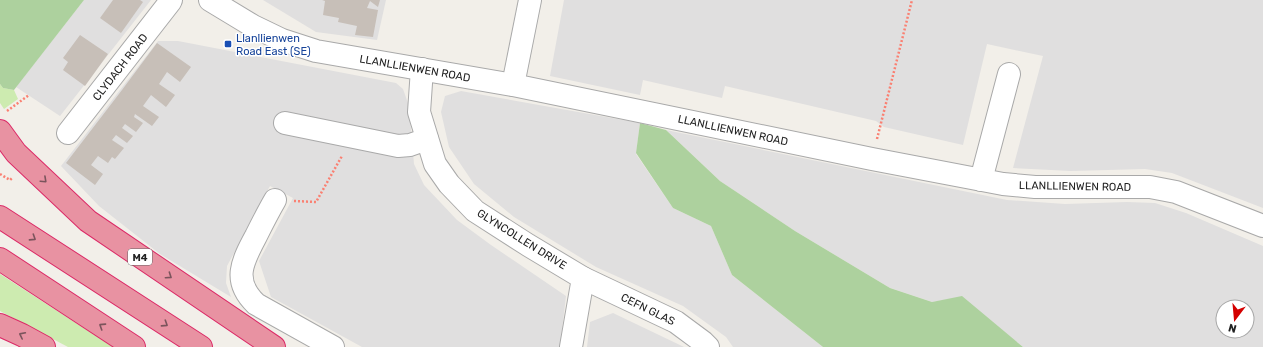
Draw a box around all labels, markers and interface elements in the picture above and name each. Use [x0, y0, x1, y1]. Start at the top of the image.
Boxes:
street label: CLYDACH ROAD [90, 31, 151, 103]
place label: Llanllienwen Road East (SE) [236, 32, 311, 58]
marker: Llanllienwen Road East (SE) [223, 39, 233, 49]
street label: LLANLLIENWEN ROAD [358, 52, 471, 85]
street label: LLANLLIENWEN ROAD [677, 112, 789, 149]
one-way arrow [40, 175, 47, 182]
street label: LLANLLIENWEN ROAD [1019, 179, 1131, 194]
street label: GLYNCOLLEN DRIVE [475, 207, 569, 272]
one-way arrow [29, 233, 36, 241]
road number: M4 [128, 249, 152, 265]
one-way arrow [165, 271, 172, 279]
street label: CEFN GLAS [619, 291, 677, 328]
north arrow [1215, 299, 1255, 339]
one-way arrow [161, 319, 168, 326]
text: N [1227, 321, 1238, 335]
one-way arrow [99, 323, 106, 330]
one-way arrow [19, 332, 27, 340]

